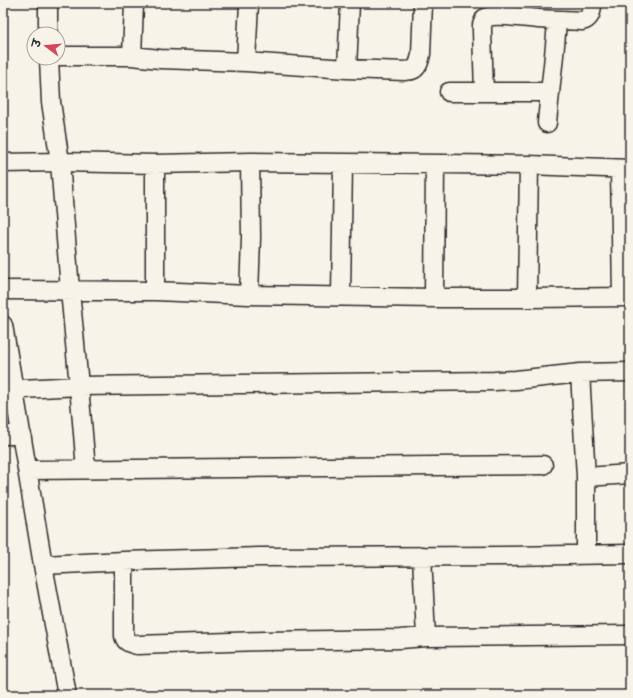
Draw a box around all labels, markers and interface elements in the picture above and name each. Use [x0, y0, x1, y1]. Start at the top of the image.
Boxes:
north arrow [26, 26, 66, 66]
text: उ [27, 36, 45, 50]

